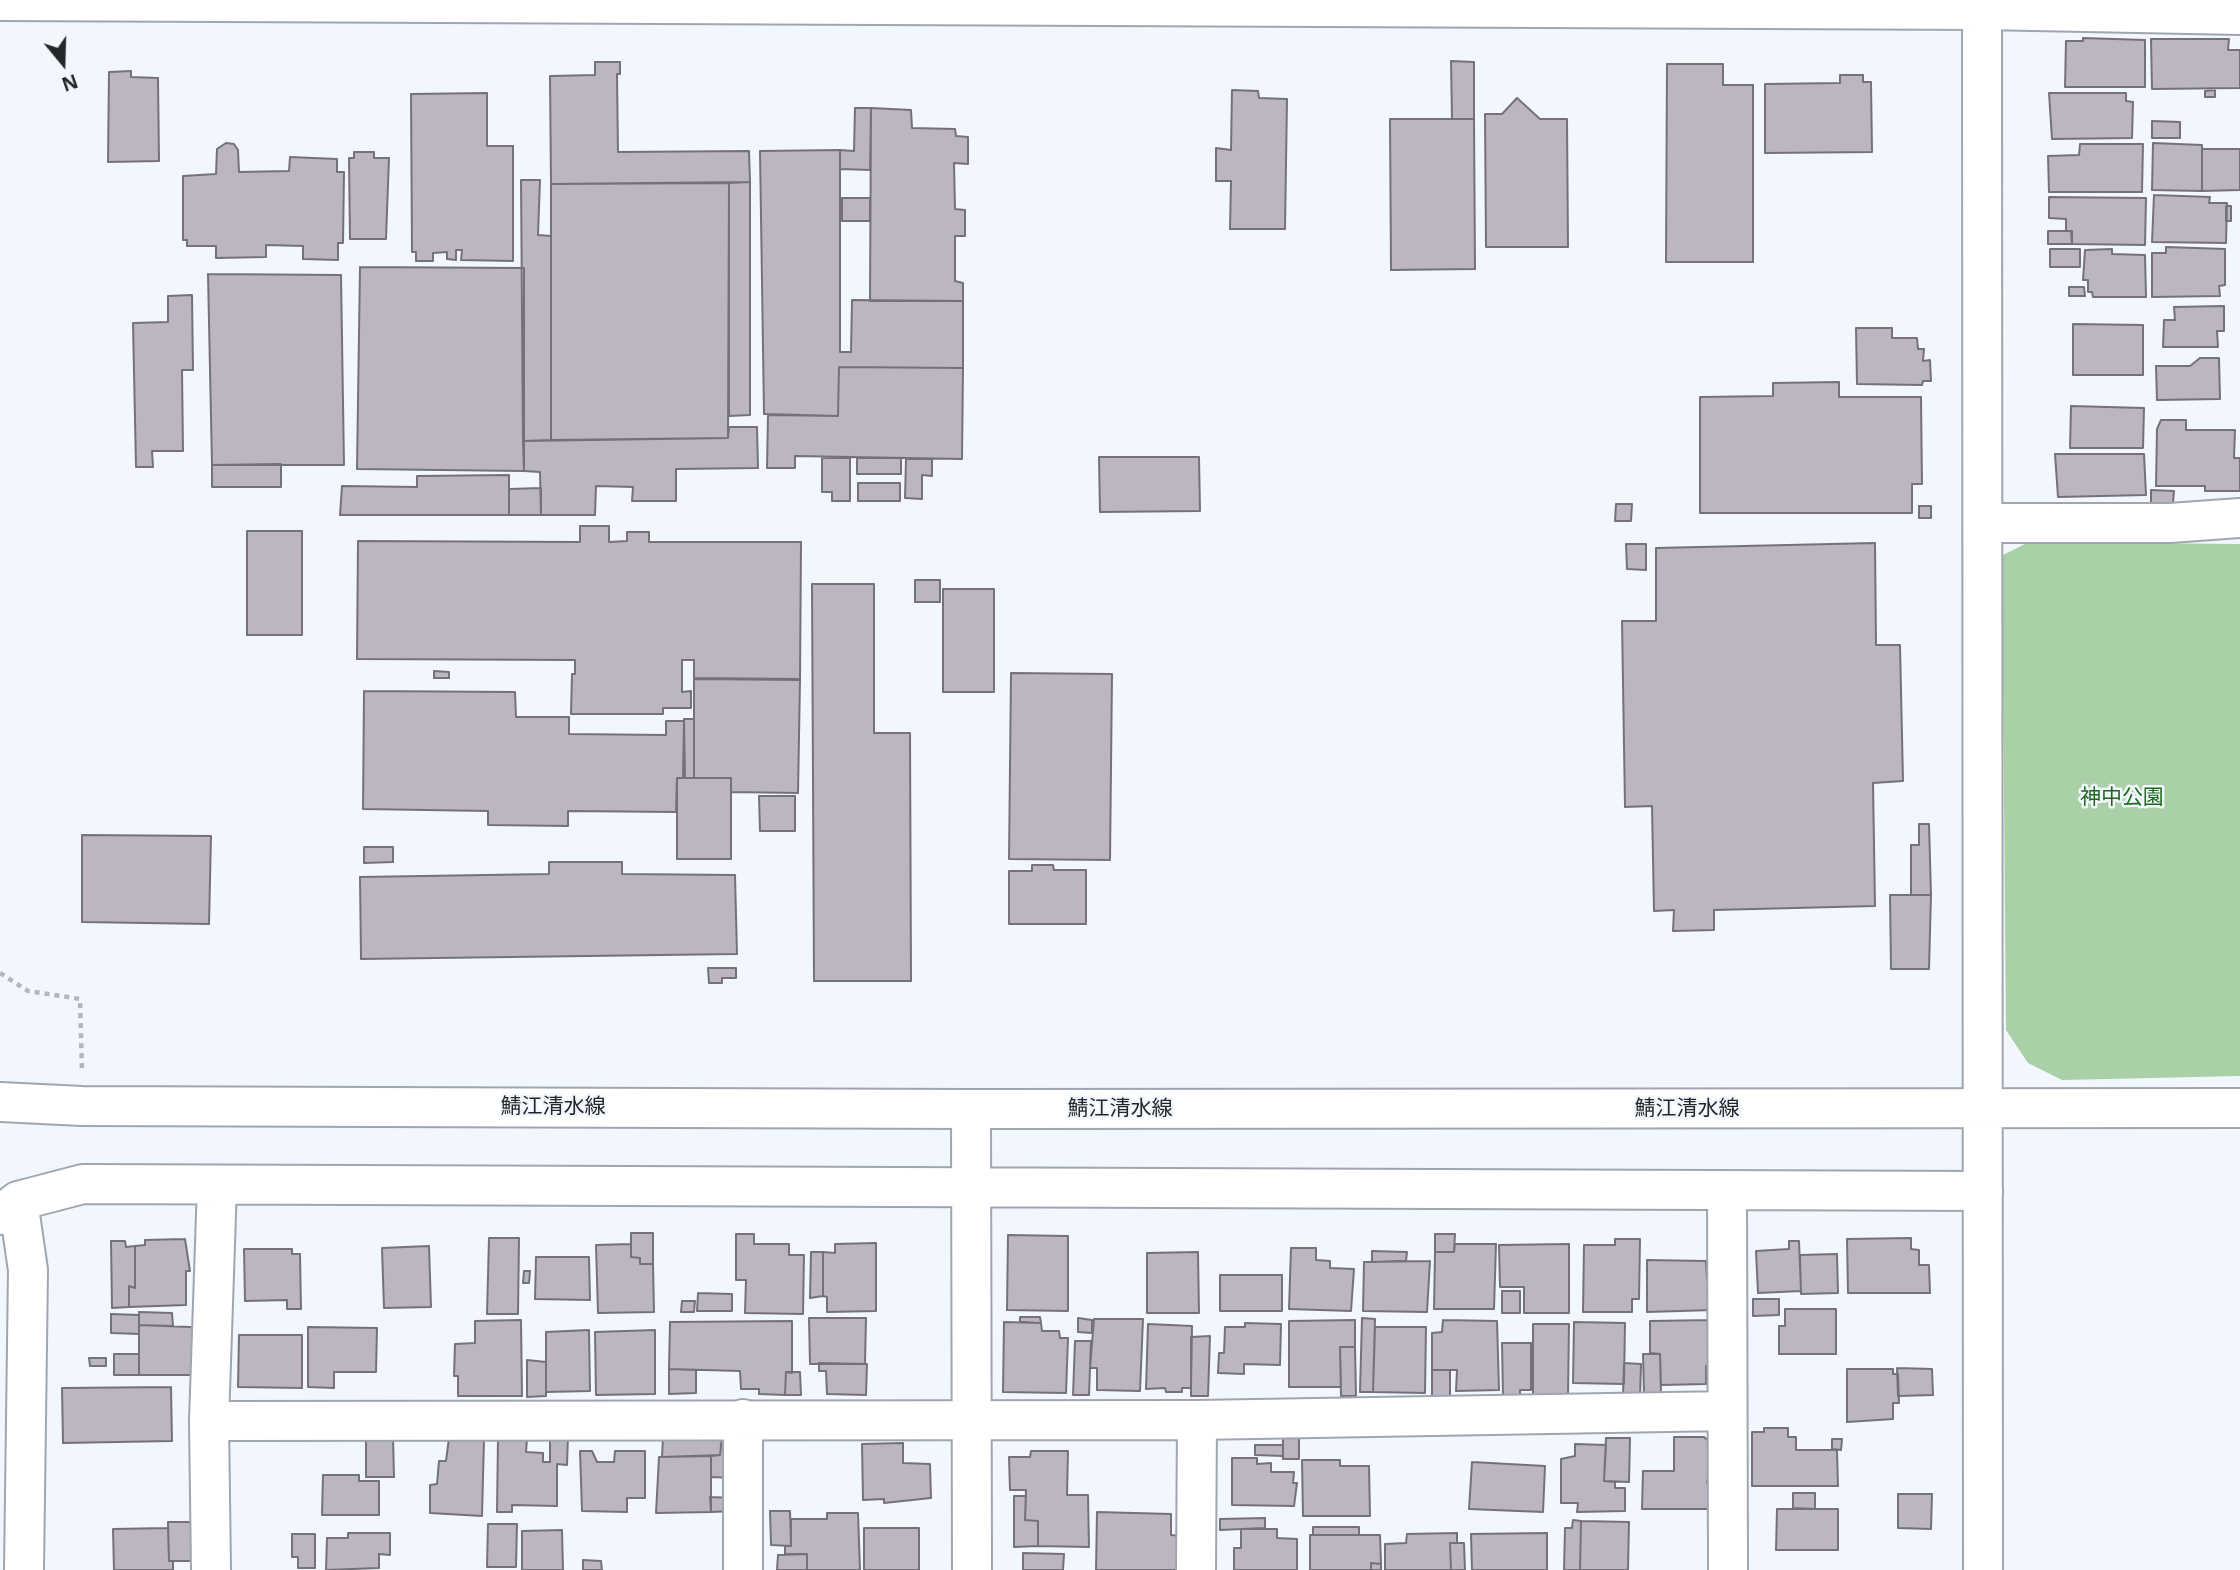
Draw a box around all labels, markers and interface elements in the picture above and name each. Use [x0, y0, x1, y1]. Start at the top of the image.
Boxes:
north arrow [28, 28, 98, 98]
text: N [58, 68, 81, 98]
park label: 神中公園 [2080, 785, 2164, 811]
street label: 鯖江清水線 [501, 1094, 605, 1120]
street label: 鯖江清水線 [1068, 1096, 1172, 1122]
street label: 鯖江清水線 [1635, 1096, 1739, 1122]

